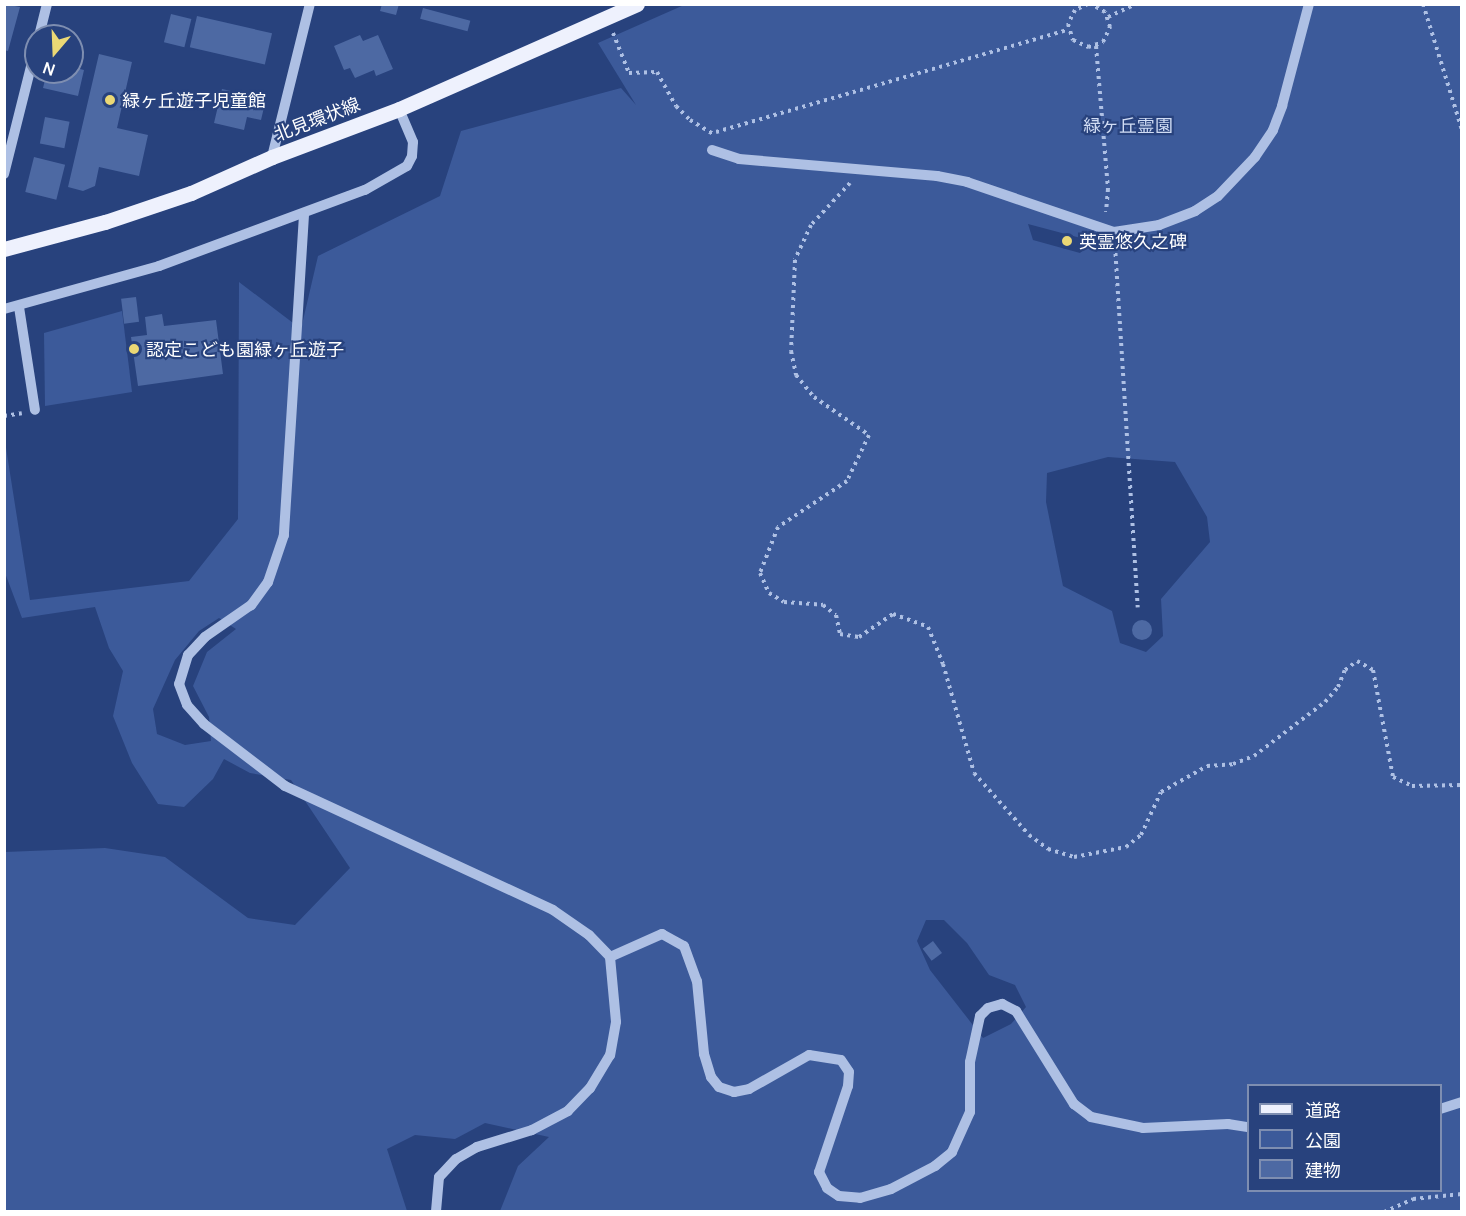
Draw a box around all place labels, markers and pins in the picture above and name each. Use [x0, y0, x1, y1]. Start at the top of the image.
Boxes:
place label: 緑ヶ丘遊子児童館 [122, 89, 266, 111]
marker: 緑ヶ丘遊子児童館 [103, 93, 117, 107]
place label: 英霊悠久之碑 [1079, 230, 1187, 252]
marker: 英霊悠久之碑 [1060, 234, 1074, 248]
place label: 認定こども園緑ヶ丘遊子 [146, 338, 344, 360]
marker: 認定こども園緑ヶ丘遊子 [127, 342, 141, 356]

